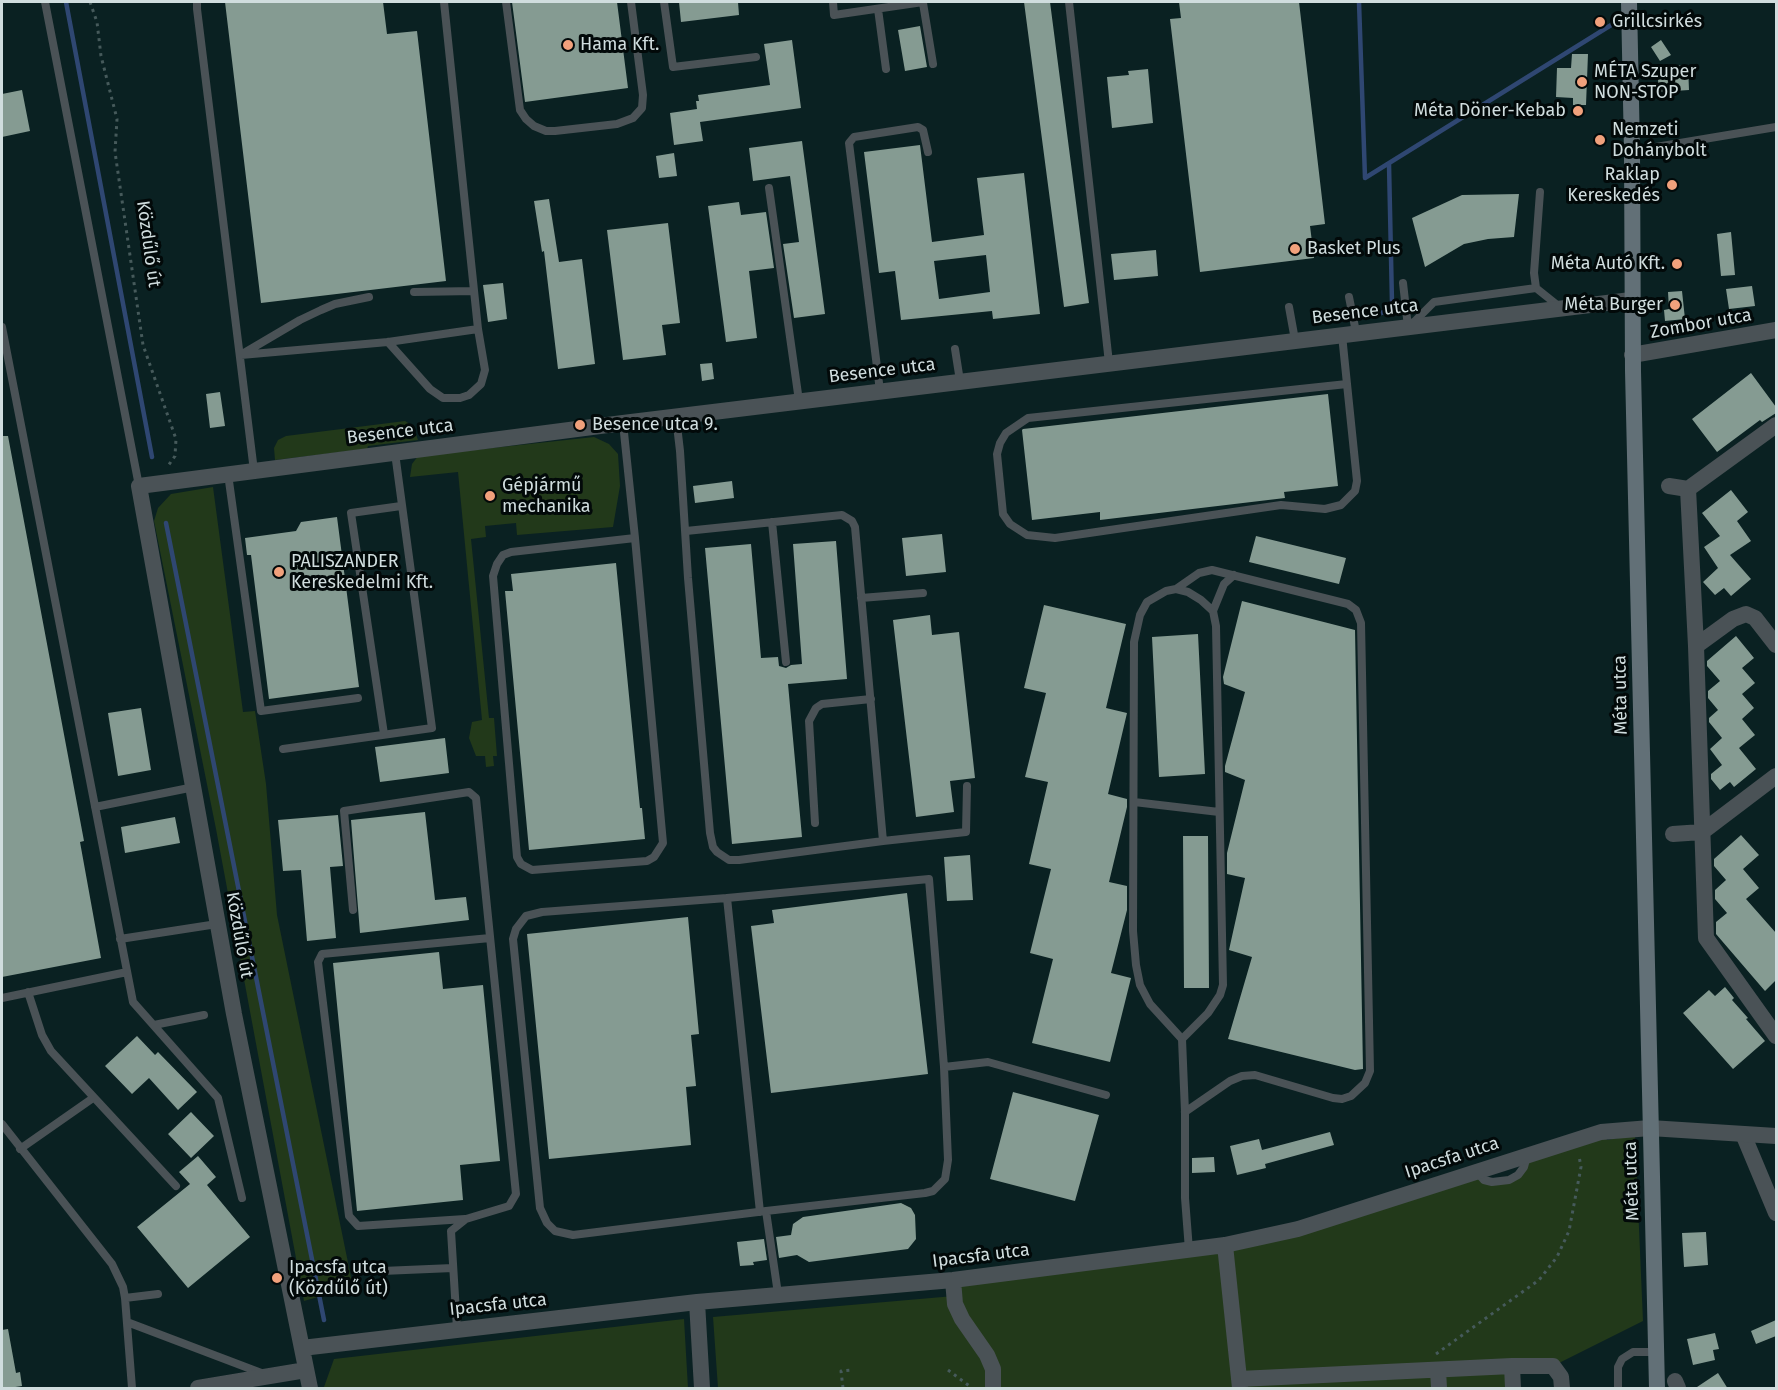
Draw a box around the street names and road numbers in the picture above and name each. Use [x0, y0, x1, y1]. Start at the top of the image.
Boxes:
street label: Közdűlő út [131, 199, 165, 289]
street label: Besence utca [1310, 295, 1420, 329]
street label: Zombor utca [1649, 304, 1753, 344]
street label: Besence utca [827, 354, 937, 388]
street label: Besence utca [345, 415, 455, 449]
street label: Méta utca [1610, 655, 1632, 735]
street label: Közdűlő út [221, 890, 257, 980]
street label: Ipacsfa utca [1402, 1133, 1502, 1183]
street label: Méta utca [1620, 1141, 1644, 1221]
street label: Ipacsfa utca [931, 1239, 1031, 1273]
street label: Ipacsfa utca [448, 1289, 548, 1321]

